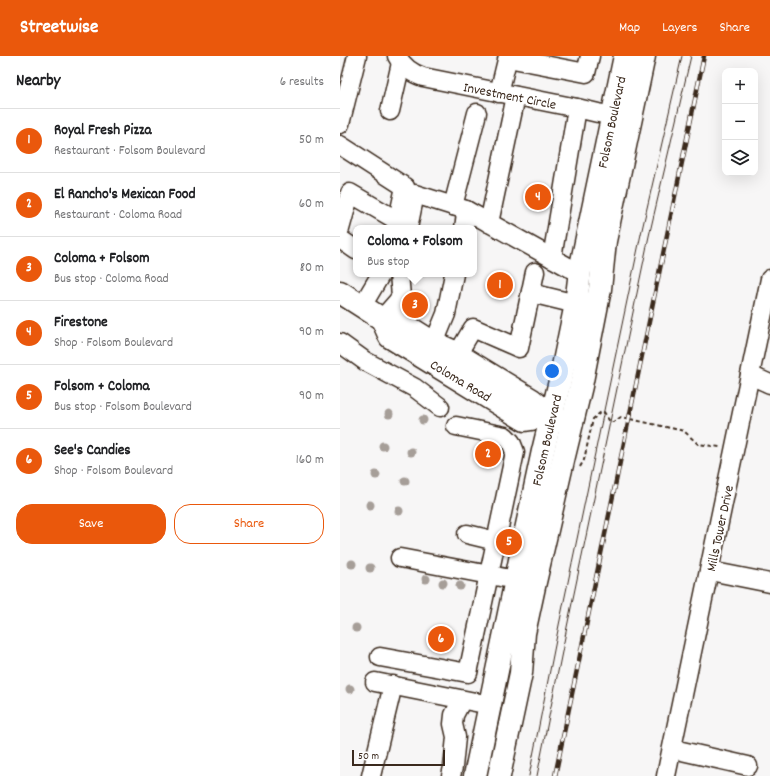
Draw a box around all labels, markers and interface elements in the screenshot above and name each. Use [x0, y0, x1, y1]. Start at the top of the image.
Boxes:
text: Streetwise [20, 15, 98, 42]
text: Map [619, 18, 640, 38]
text: Layers [662, 18, 697, 38]
text: Share [719, 18, 750, 38]
map controls [722, 68, 758, 176]
button: + [722, 68, 758, 104]
text: Nearby [16, 70, 60, 94]
text: 6 results [280, 73, 324, 92]
street label: Folsom Boulevard [593, 75, 632, 170]
street label: Investment Circle [461, 78, 558, 116]
button: − [722, 104, 758, 140]
text: Royal Fresh Pizza [54, 120, 152, 142]
text: 1 [28, 131, 30, 150]
text: 50 m [299, 131, 324, 150]
button: layers [722, 140, 758, 176]
text: Restaurant · Folsom Boulevard [54, 142, 205, 161]
pin: 4 [525, 182, 551, 212]
text: El Rancho's Mexican Food [54, 184, 196, 206]
text: 2 [26, 195, 32, 214]
text: 60 m [299, 195, 324, 214]
text: Restaurant · Coloma Road [54, 206, 182, 225]
popup [353, 225, 477, 277]
text: Coloma + Folsom [367, 231, 463, 253]
text: Coloma + Folsom [54, 248, 150, 270]
text: Bus stop [367, 253, 410, 272]
text: 3 [26, 259, 32, 278]
text: 80 m [300, 259, 324, 278]
text: Bus stop · Coloma Road [54, 270, 169, 289]
pin: 1 [487, 270, 513, 300]
pin: 3 [402, 290, 428, 320]
text: Firestone [54, 312, 108, 334]
text: 4 [26, 323, 32, 342]
text: 90 m [299, 323, 324, 342]
text: Shop · Folsom Boulevard [54, 334, 173, 353]
street label: Coloma Road [426, 356, 494, 408]
your location [542, 361, 562, 381]
text: Folsom + Coloma [54, 376, 150, 398]
text: 5 [26, 387, 32, 406]
text: 90 m [299, 387, 324, 406]
street label: Folsom Boulevard [528, 393, 568, 488]
text: Bus stop · Folsom Boulevard [54, 398, 192, 417]
pin: 2 [475, 439, 501, 469]
text: See's Candies [54, 440, 131, 462]
text: 6 [26, 451, 32, 470]
text: 160 m [296, 451, 324, 470]
text: Shop · Folsom Boulevard [54, 462, 173, 481]
street label: Mills Tower Drive [702, 483, 740, 573]
button: Save [16, 504, 166, 544]
button: Share [174, 504, 324, 544]
pin: 5 [496, 527, 522, 557]
pin: 6 [428, 624, 454, 654]
scale bar [352, 748, 445, 767]
text: 50 m [358, 749, 379, 765]

